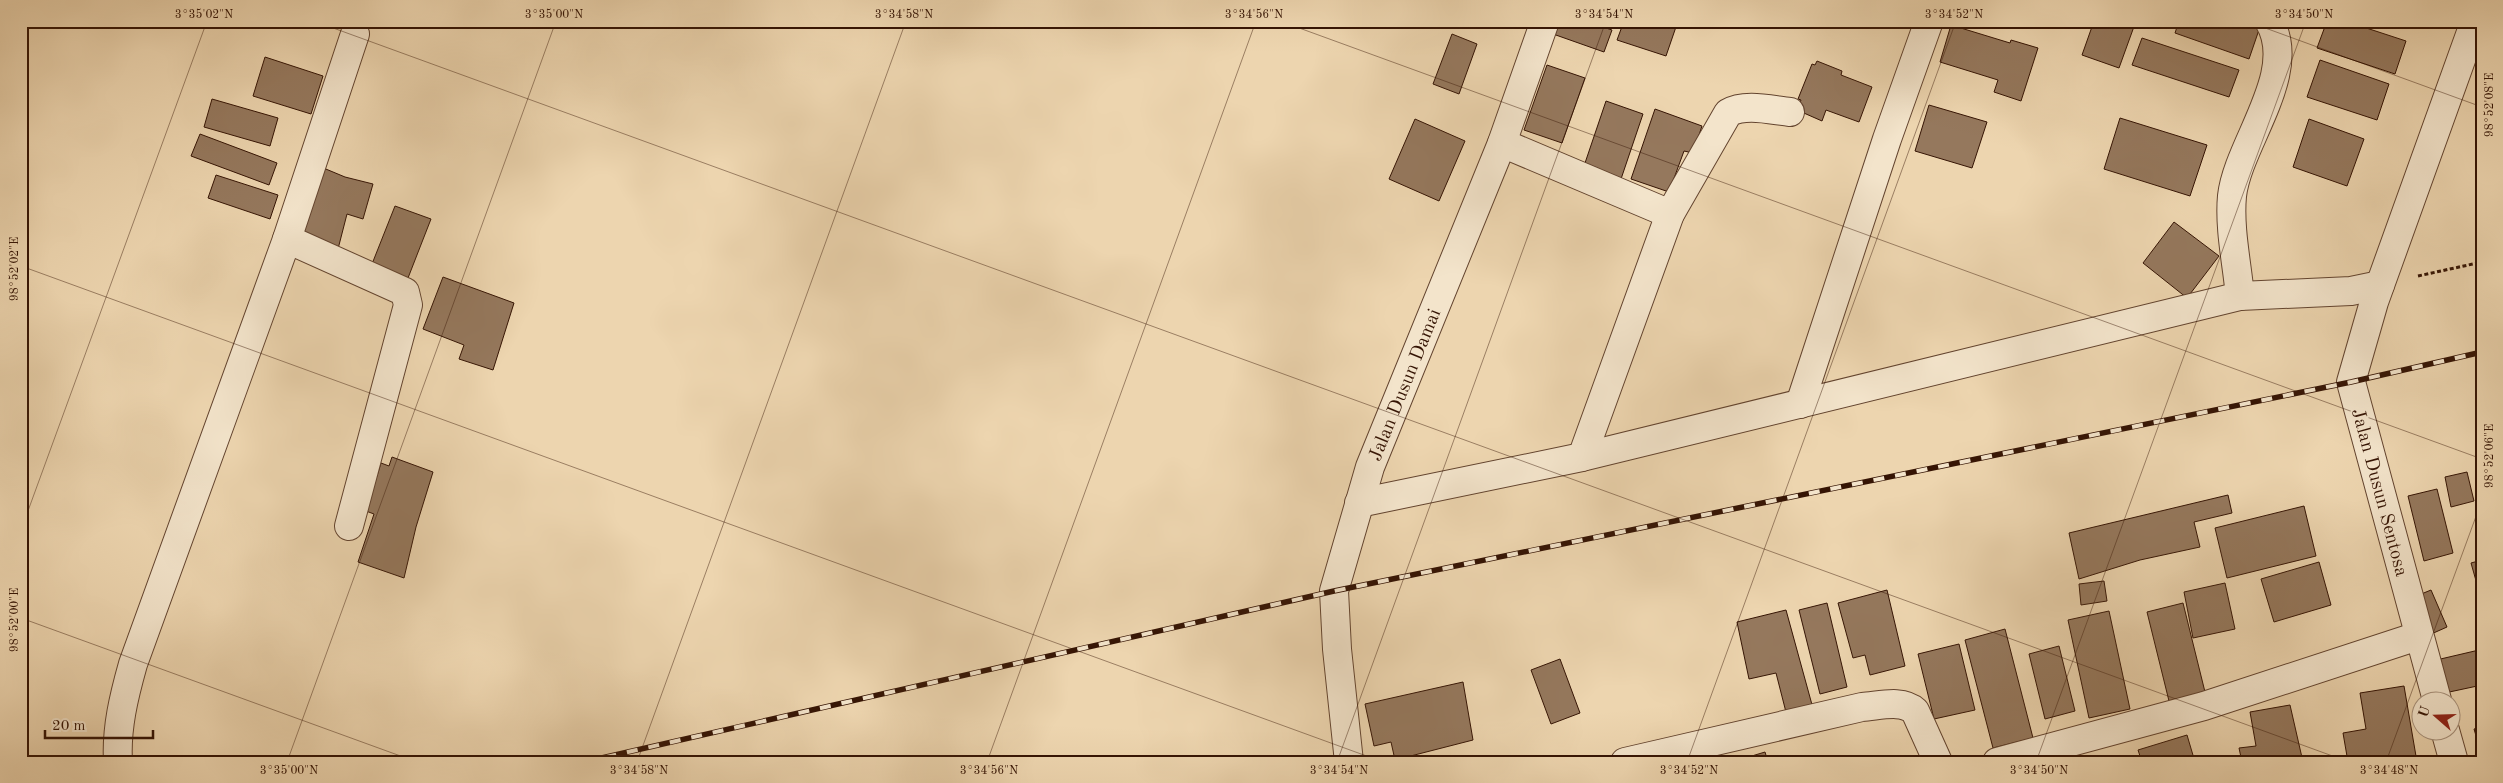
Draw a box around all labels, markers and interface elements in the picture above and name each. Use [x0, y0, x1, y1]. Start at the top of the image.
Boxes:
text: 3°35'02"N [175, 8, 233, 21]
text: 3°35'00"N [525, 8, 583, 21]
text: 3°34'58"N [875, 8, 933, 21]
text: 3°34'56"N [1225, 8, 1283, 21]
text: 3°34'54"N [1575, 8, 1633, 21]
text: 3°34'52"N [1925, 8, 1983, 21]
text: 3°34'50"N [2275, 8, 2333, 21]
text: 98°52'08"E [2483, 73, 2496, 137]
text: 98°52'02"E [8, 237, 21, 301]
street label: Jalan Dusun Damai [1366, 306, 1445, 464]
street label: Jalan Dusun Sentosa [2347, 407, 2410, 579]
text: 98°52'06"E [2483, 424, 2496, 488]
text: 98°52'00"E [8, 588, 21, 652]
north arrow [2410, 690, 2460, 740]
text: U [2416, 704, 2433, 720]
scale bar [45, 708, 152, 740]
text: 20 m [52, 719, 86, 734]
text: 3°35'00"N [260, 764, 318, 777]
text: 3°34'58"N [610, 764, 668, 777]
text: 3°34'56"N [960, 764, 1018, 777]
text: 3°34'54"N [1310, 764, 1368, 777]
text: 3°34'52"N [1660, 764, 1718, 777]
text: 3°34'50"N [2010, 764, 2068, 777]
text: 3°34'48"N [2360, 765, 2418, 777]

